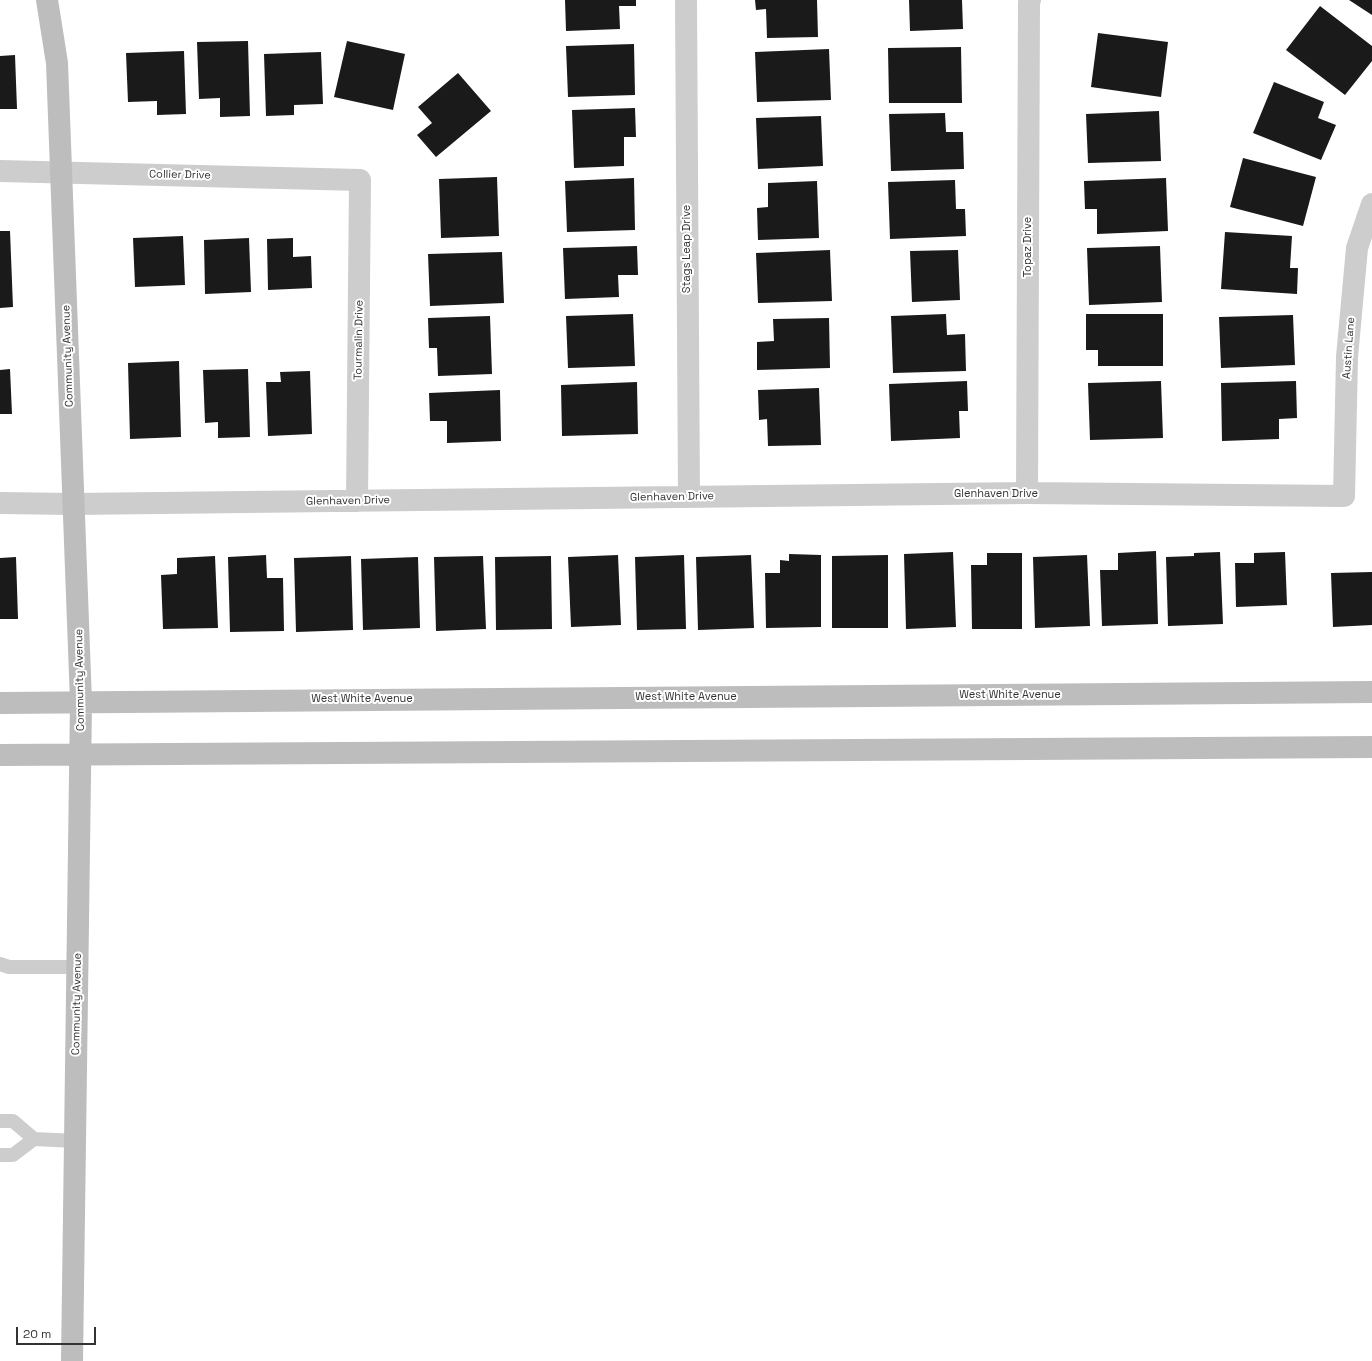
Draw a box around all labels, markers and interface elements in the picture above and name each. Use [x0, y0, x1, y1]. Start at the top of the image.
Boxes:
street label: Collier Drive [149, 168, 211, 182]
street label: Stags Leap Drive [680, 205, 694, 293]
street label: Topaz Drive [1021, 217, 1035, 277]
street label: Tourmalin Drive [352, 300, 366, 380]
street label: Community Avenue [60, 305, 76, 407]
street label: Austin Lane [1340, 316, 1358, 380]
street label: Glenhaven Drive [954, 487, 1038, 501]
street label: Glenhaven Drive [630, 490, 714, 504]
street label: Glenhaven Drive [306, 494, 390, 508]
street label: Community Avenue [73, 629, 87, 731]
street label: West White Avenue [959, 688, 1061, 702]
street label: West White Avenue [635, 690, 737, 704]
street label: West White Avenue [311, 692, 413, 706]
street label: Community Avenue [70, 953, 84, 1055]
scale bar [18, 1319, 98, 1345]
text: 20 m [23, 1326, 51, 1342]

